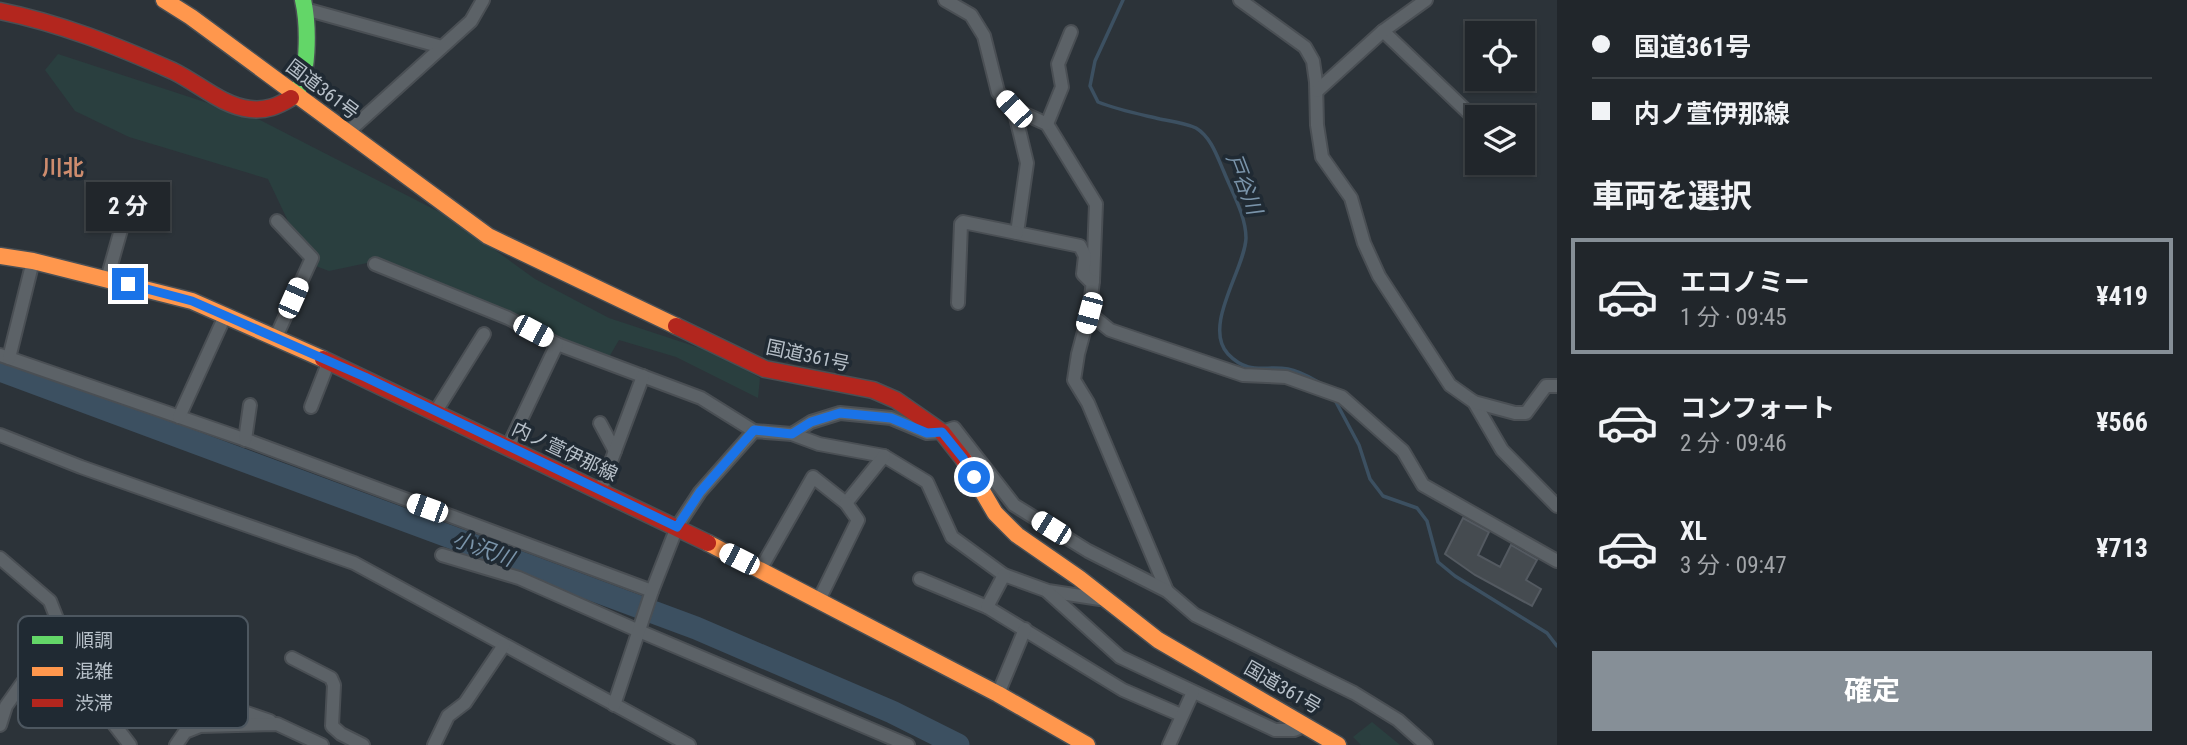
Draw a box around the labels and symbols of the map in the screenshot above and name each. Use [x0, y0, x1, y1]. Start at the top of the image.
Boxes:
street label: 国道361号 [282, 55, 364, 124]
car [992, 86, 1037, 132]
water label: 戸谷川 [1222, 150, 1267, 220]
district label: 川北 [42, 156, 84, 180]
callout: 2 分 [86, 182, 170, 232]
route end [112, 268, 144, 300]
car [275, 275, 312, 321]
car [1074, 290, 1105, 336]
car [510, 312, 557, 350]
street label: 国道361号 [764, 335, 852, 376]
street label: 内ノ萱伊那線 [508, 417, 621, 486]
route start [958, 461, 990, 493]
car [404, 491, 451, 525]
car [1028, 508, 1075, 548]
water label: 小沢川 [449, 527, 519, 572]
car [716, 540, 763, 578]
legend [18, 616, 248, 728]
text: 順調 [75, 629, 113, 652]
street label: 国道361号 [1240, 656, 1325, 719]
text: 混雑 [75, 660, 113, 683]
text: 渋滞 [75, 692, 113, 715]

